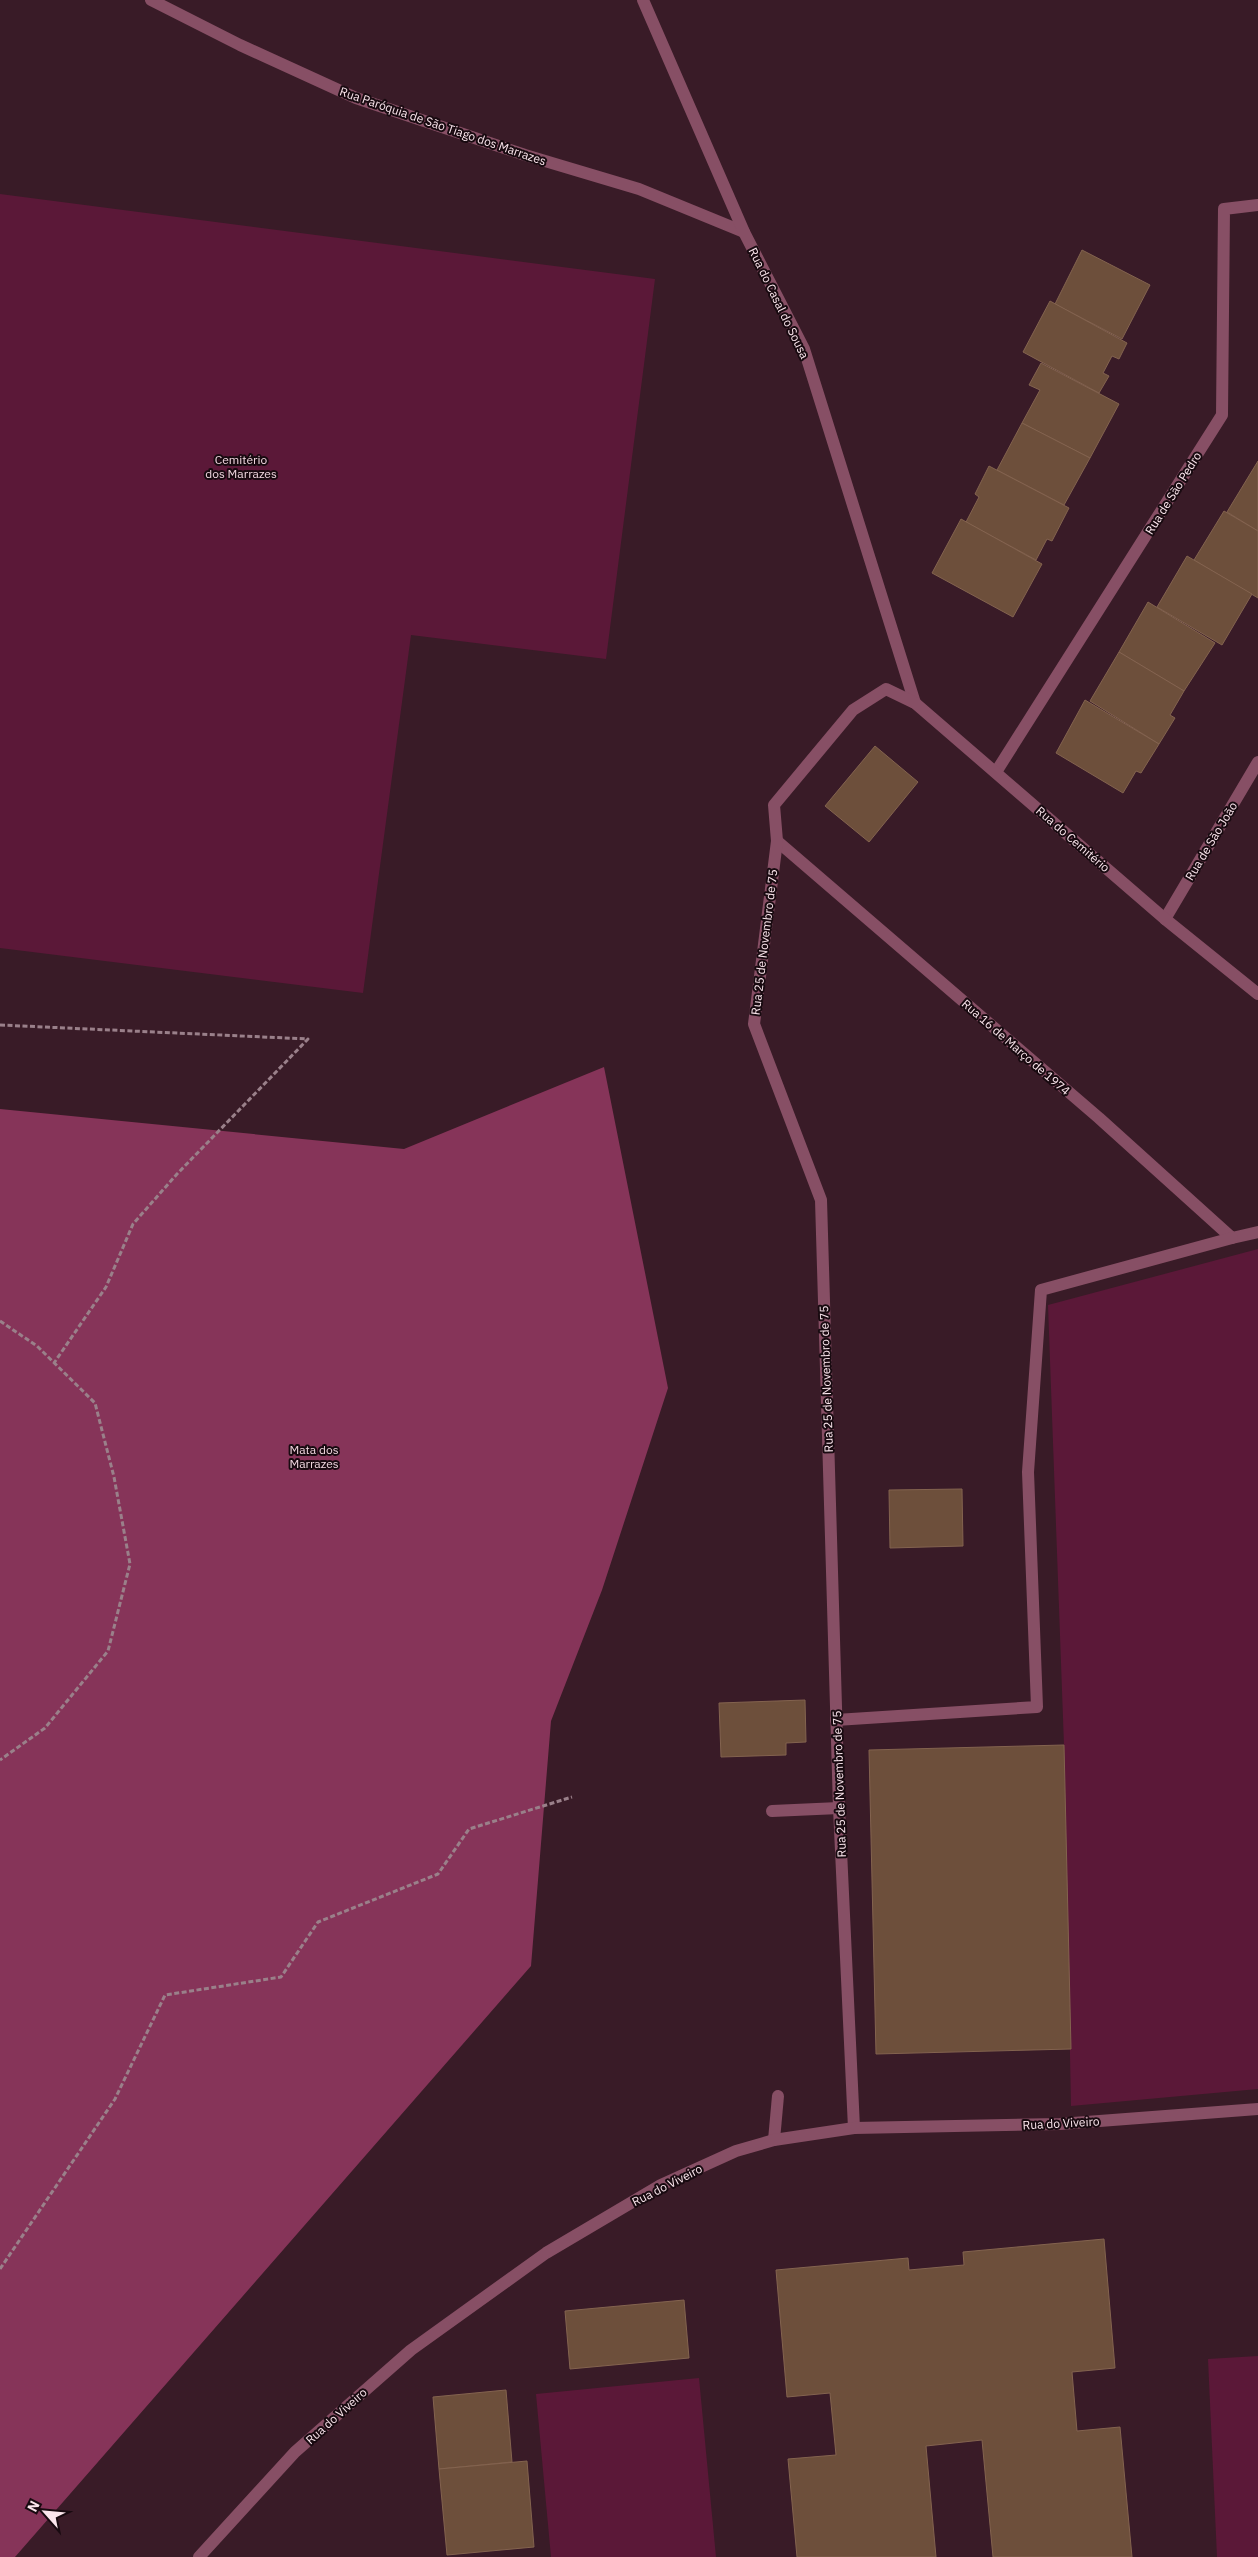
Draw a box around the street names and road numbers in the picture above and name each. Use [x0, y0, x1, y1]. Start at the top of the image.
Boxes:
street label: Rua Paróquia de São Tiago dos Marrazes [338, 84, 548, 169]
street label: Rua do Casal do Sousa [746, 245, 813, 362]
street label: Rua de São Pedro [1142, 449, 1205, 537]
street label: Rua de São João [1182, 799, 1240, 883]
street label: Rua do Cemitério [1033, 803, 1113, 875]
street label: Rua 25 de Novembro de 75 [748, 868, 780, 1016]
street label: Rua 16 de Março de 1974 [959, 996, 1073, 1098]
street label: Rua 25 de Novembro de 75 [816, 1305, 836, 1453]
street label: Rua 25 de Novembro de 75 [829, 1710, 849, 1858]
street label: Rua do Viveiro [1022, 2113, 1100, 2133]
street label: Rua do Viveiro [629, 2161, 705, 2209]
street label: Rua do Viveiro [302, 2384, 370, 2447]

